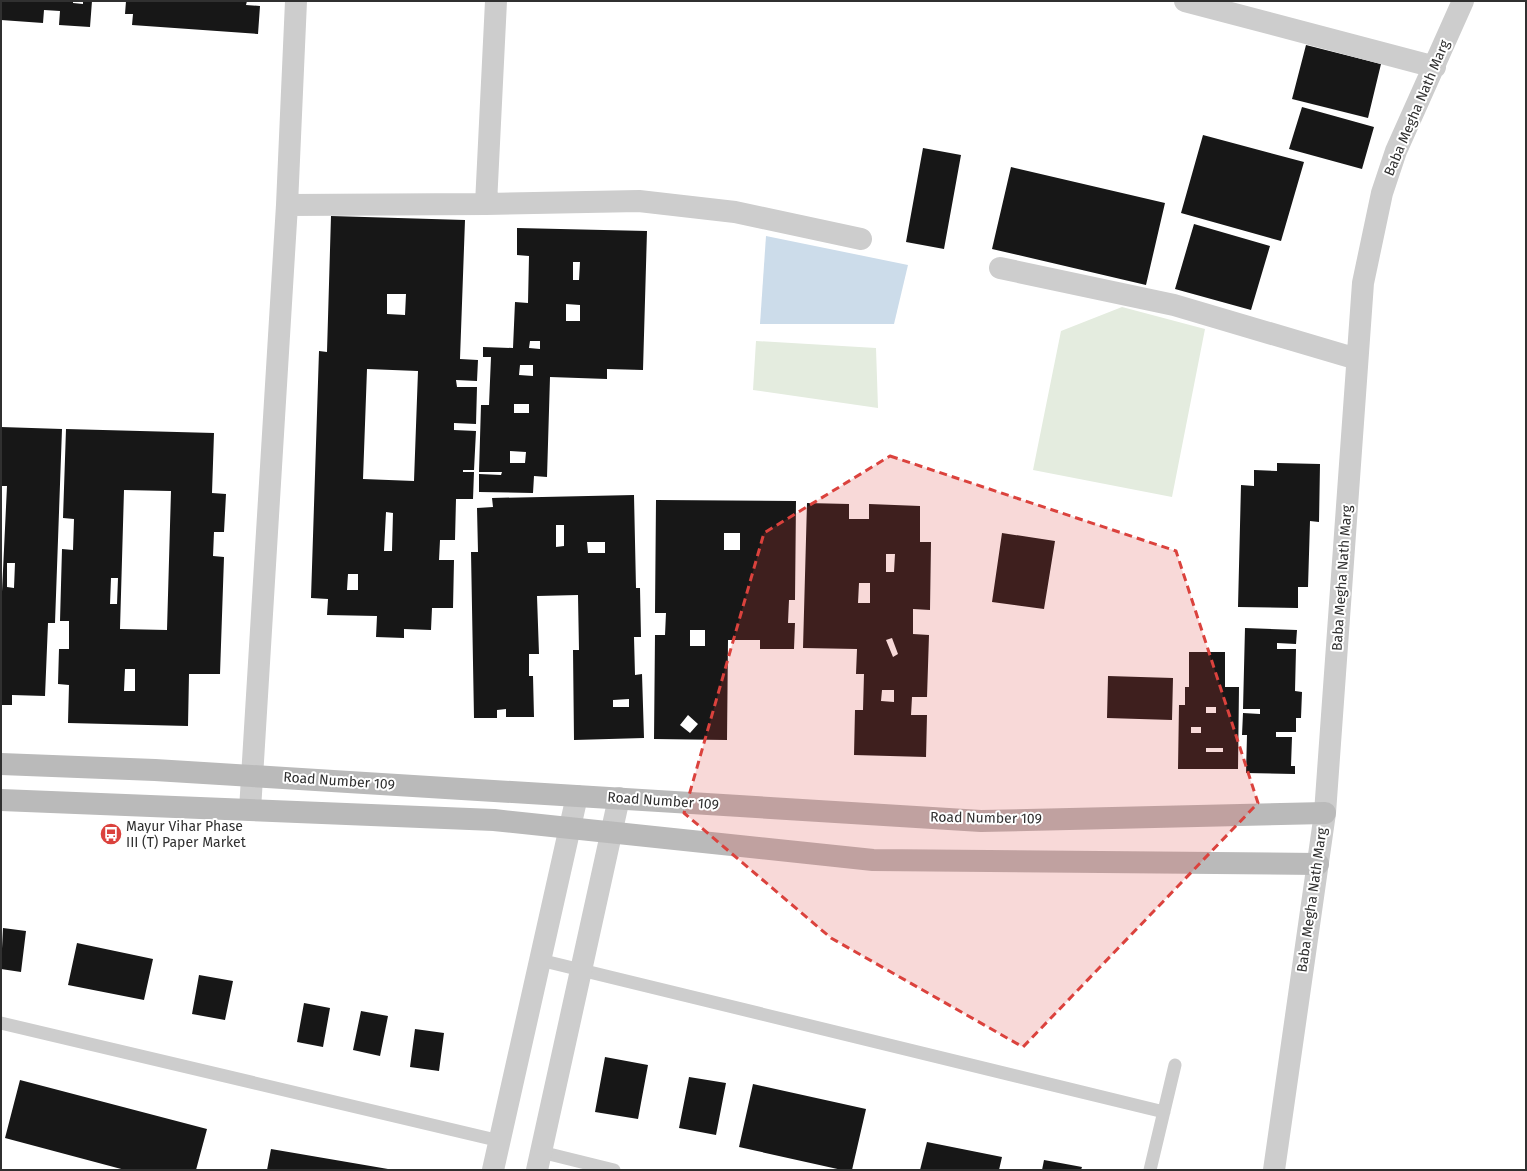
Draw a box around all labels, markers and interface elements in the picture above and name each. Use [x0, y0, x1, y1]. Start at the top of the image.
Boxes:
street label: Baba Megha Nath Marg [1381, 37, 1454, 179]
street label: Baba Megha Nath Marg [1328, 504, 1356, 651]
street label: Road Number 109 [283, 769, 395, 793]
street label: Road Number 109 [607, 789, 719, 813]
street label: Road Number 109 [930, 809, 1042, 827]
place label: Mayur Vihar Phase III (T) Paper Market [126, 818, 247, 851]
bus stop icon: Mayur Vihar Phase III (T) Paper Market [98, 821, 124, 847]
street label: Baba Megha Nath Marg [1293, 826, 1331, 974]

